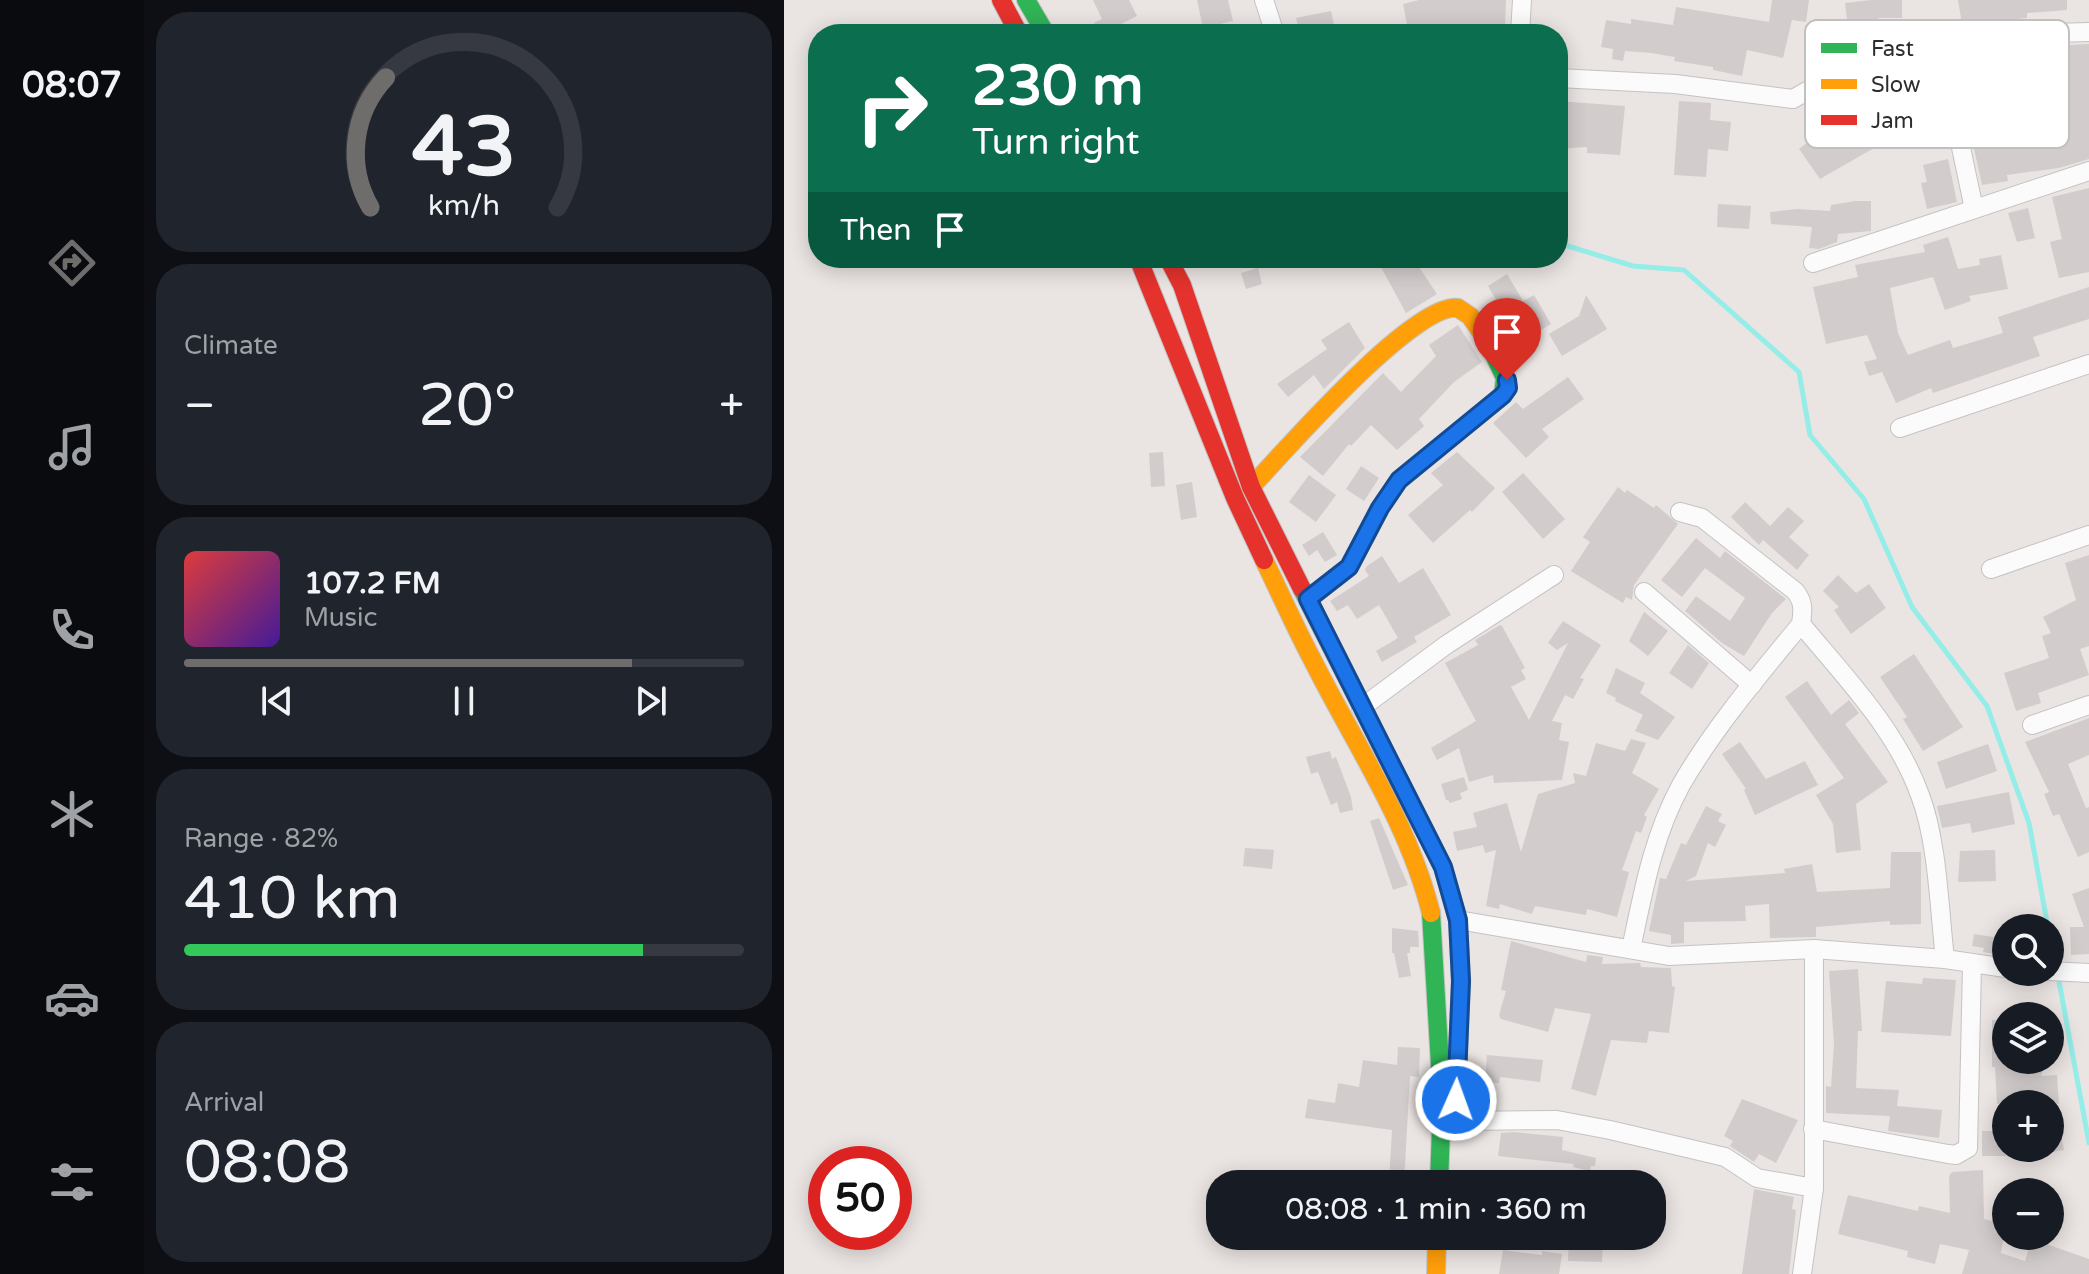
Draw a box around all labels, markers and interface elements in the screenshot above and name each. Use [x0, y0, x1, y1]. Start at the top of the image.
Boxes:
legend [1805, 20, 2069, 148]
text: Fast [1871, 36, 1914, 62]
text: 230 m [972, 53, 1143, 120]
icon: right [840, 56, 944, 160]
text: 08:07 [22, 64, 122, 107]
text: Slow [1871, 72, 1921, 98]
text: 43 [412, 98, 516, 198]
text: Jam [1871, 108, 1914, 134]
text: Turn right [972, 121, 1139, 164]
text: km/h [428, 189, 500, 223]
icon: arrive [928, 208, 972, 252]
text: Then [840, 212, 912, 249]
icon: directions [44, 235, 100, 291]
pin [1473, 298, 1541, 380]
icon: arrive [1485, 310, 1529, 354]
text: Climate [184, 330, 278, 361]
text: 20° [418, 370, 516, 442]
text: − [184, 380, 215, 433]
text: + [719, 380, 744, 433]
icon: music [44, 419, 100, 475]
text: 107.2 FM [304, 565, 441, 602]
icon: phone [44, 602, 100, 658]
text: Music [304, 602, 377, 633]
icon: previous [255, 679, 299, 723]
icon: pause [442, 679, 486, 723]
icon: next [629, 679, 673, 723]
icon: climate [44, 786, 100, 842]
text: Range · 82% [184, 823, 338, 854]
text: 410 km [184, 863, 400, 935]
map controls [1992, 914, 2064, 1250]
button: search [1992, 914, 2064, 986]
icon: car [44, 970, 100, 1026]
button: layers [1992, 1002, 2064, 1074]
position arrow [1414, 1058, 1498, 1142]
text: Arrival [184, 1087, 264, 1118]
button: + [1992, 1090, 2064, 1162]
text: 08:08 [184, 1127, 350, 1199]
speed limit sign: 50 [808, 1146, 912, 1250]
icon: filters [44, 1154, 100, 1210]
button: − [1992, 1178, 2064, 1250]
text: 08:08 · 1 min · 360 m [1285, 1191, 1587, 1228]

